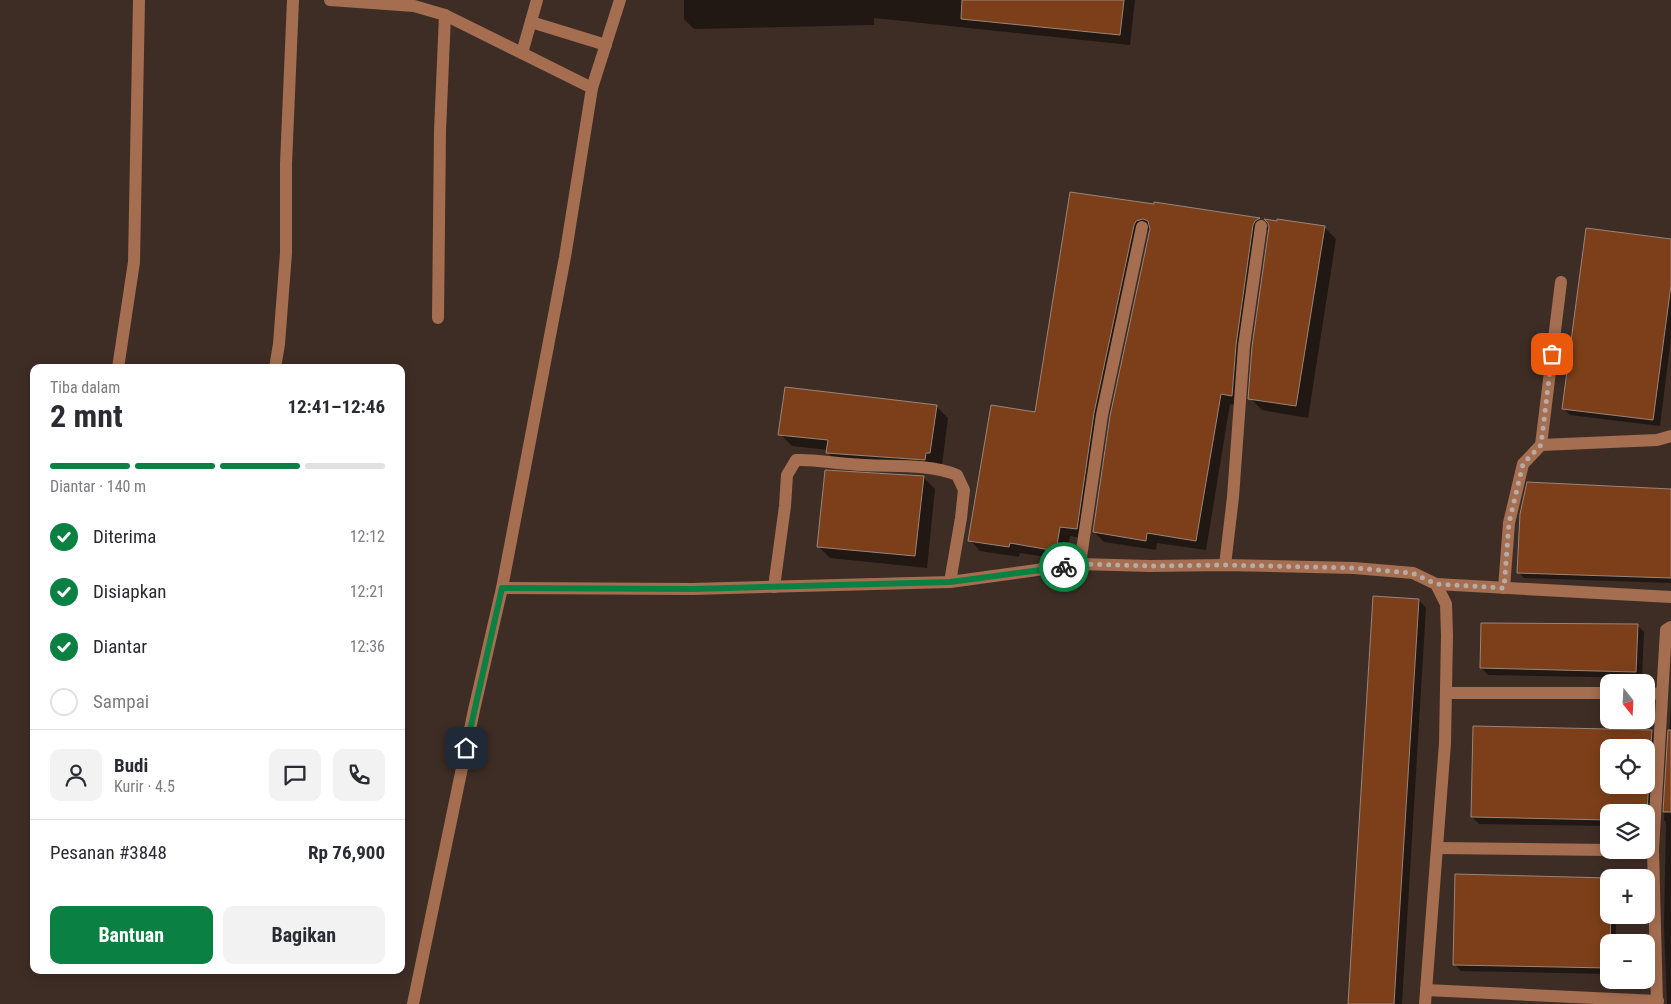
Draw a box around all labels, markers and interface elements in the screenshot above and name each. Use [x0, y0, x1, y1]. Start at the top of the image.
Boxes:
pin [1531, 333, 1573, 375]
icon: bag [1538, 340, 1566, 368]
text: Tiba dalam [50, 378, 120, 397]
text: 12:41–12:46 [287, 395, 385, 418]
text: 2 mnt [50, 397, 123, 435]
text: Diantar · 140 m [50, 477, 146, 496]
icon: check [50, 523, 78, 551]
text: Diterima [93, 525, 156, 548]
text: 12:12 [350, 527, 385, 546]
courier [1039, 542, 1089, 592]
icon: bike [1050, 553, 1078, 581]
icon: check [50, 578, 78, 606]
text: Disiapkan [93, 580, 167, 603]
text: 12:21 [350, 582, 385, 601]
icon: check [50, 633, 78, 661]
text: Diantar [93, 635, 147, 658]
text: 12:36 [350, 637, 385, 656]
north arrow [1600, 674, 1655, 729]
map controls [1600, 674, 1655, 989]
text: Sampai [93, 690, 149, 713]
pin [445, 727, 487, 769]
icon: home [452, 734, 480, 762]
button: locate [1600, 739, 1655, 794]
button: person [50, 749, 102, 801]
button: chat [269, 749, 321, 801]
button: phone [333, 749, 385, 801]
text: Budi [114, 754, 148, 777]
text: Kurir · 4.5 [114, 777, 175, 796]
button: layers [1600, 804, 1655, 859]
text: Pesanan #3848 [50, 841, 167, 864]
text: Rp 76,900 [308, 841, 385, 864]
button: + [1600, 869, 1655, 924]
button: Bantuan [50, 906, 213, 964]
button: Bagikan [223, 906, 385, 964]
button: − [1600, 934, 1655, 989]

